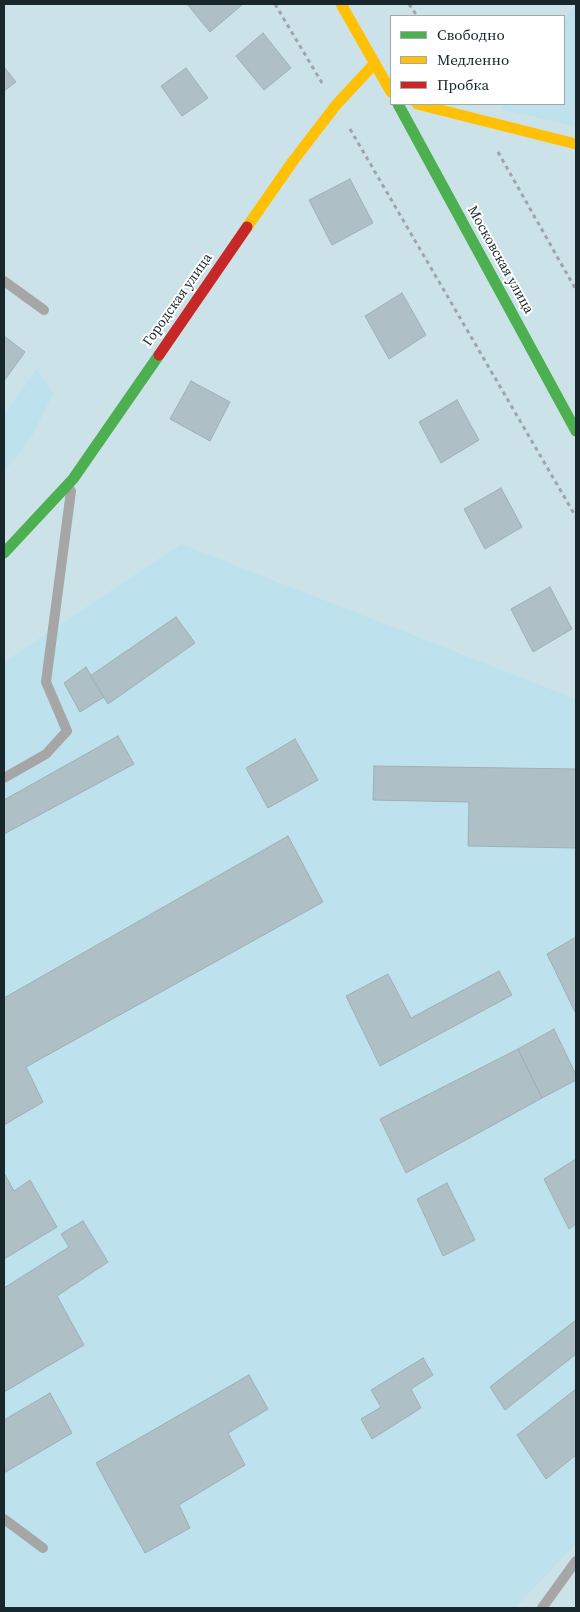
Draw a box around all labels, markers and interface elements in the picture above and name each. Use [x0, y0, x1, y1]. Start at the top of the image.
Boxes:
legend [390, 15, 565, 105]
text: Свободно [437, 24, 505, 45]
text: Медленно [437, 49, 509, 70]
text: Пробка [437, 74, 489, 95]
street label: Московская улица [463, 203, 537, 317]
street label: Городская улица [140, 250, 216, 350]

